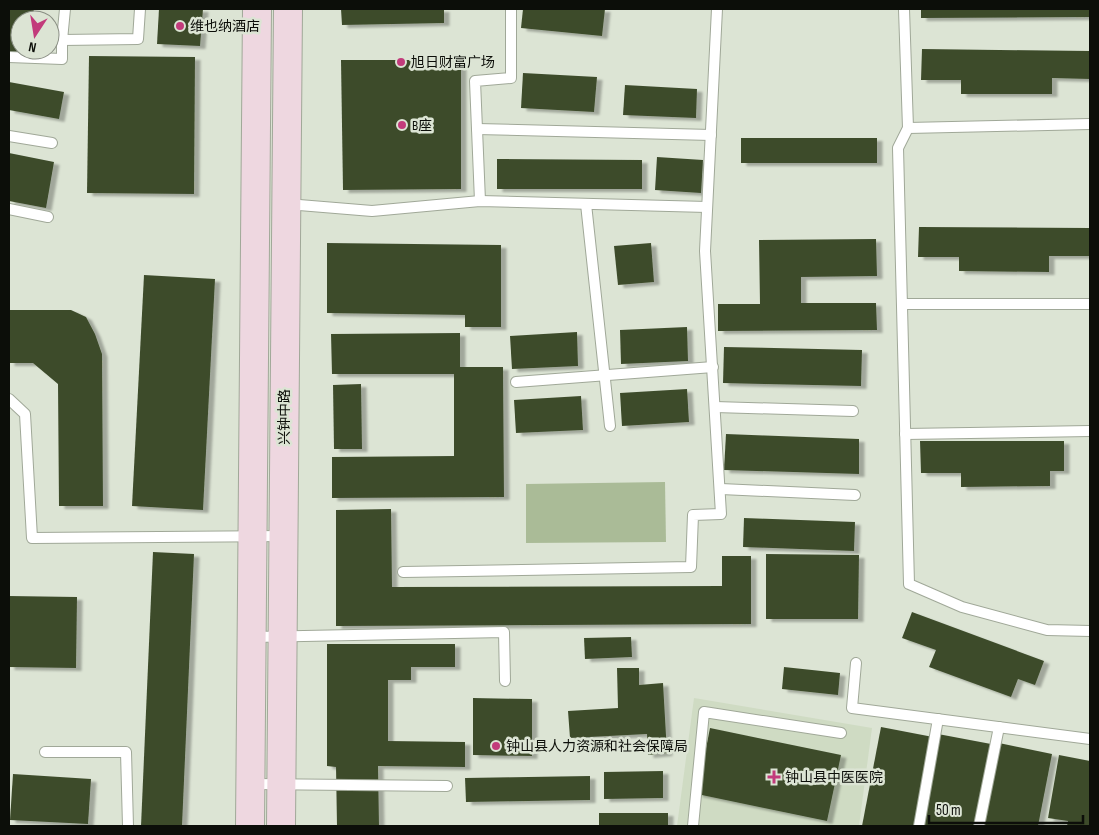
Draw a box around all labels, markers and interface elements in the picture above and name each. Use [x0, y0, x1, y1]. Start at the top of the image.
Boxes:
north arrow [10, 10, 60, 60]
place label: 维也纳酒店 [190, 18, 260, 35]
marker: 维也纳酒店 [174, 20, 186, 32]
text: N [27, 38, 38, 56]
place label: 旭日财富广场 [411, 54, 495, 71]
marker: 旭日财富广场 [395, 56, 407, 68]
place label: B座 [412, 117, 432, 134]
marker: B座 [396, 119, 408, 131]
street label: 兴钟中路 [276, 389, 293, 445]
place label: 钟山县人力资源和社会保障局 [506, 738, 688, 755]
marker: 钟山县人力资源和社会保障局 [490, 740, 502, 752]
place label: 钟山县中医医院 [785, 769, 883, 786]
marker: 钟山县中医医院 [767, 770, 781, 784]
scale bar [929, 792, 1083, 824]
text: 50 m [936, 801, 961, 820]

